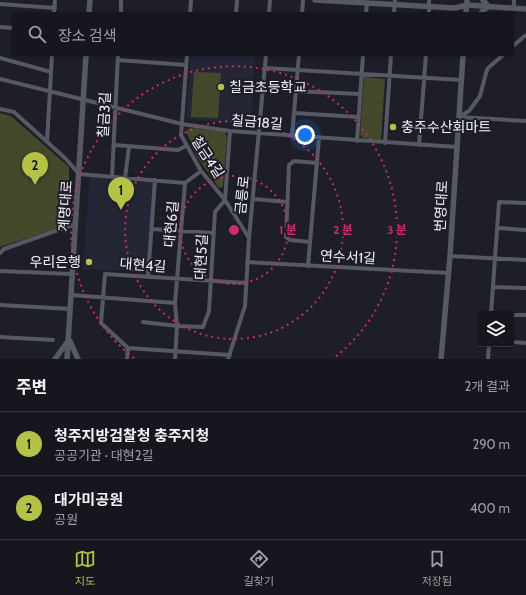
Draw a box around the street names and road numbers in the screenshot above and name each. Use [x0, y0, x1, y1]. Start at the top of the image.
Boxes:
street label: 칠금3길 [94, 91, 114, 139]
street label: 칠금18길 [230, 111, 284, 133]
street label: 칠금4길 [188, 133, 228, 181]
street label: 금릉로 [231, 175, 253, 215]
street label: 계명대로 [54, 180, 76, 232]
street label: 번영대로 [431, 180, 451, 232]
street label: 대현6길 [160, 200, 182, 248]
street label: 대현5길 [191, 233, 211, 281]
street label: 연수서1길 [320, 247, 376, 267]
street label: 대현4길 [119, 254, 167, 276]

